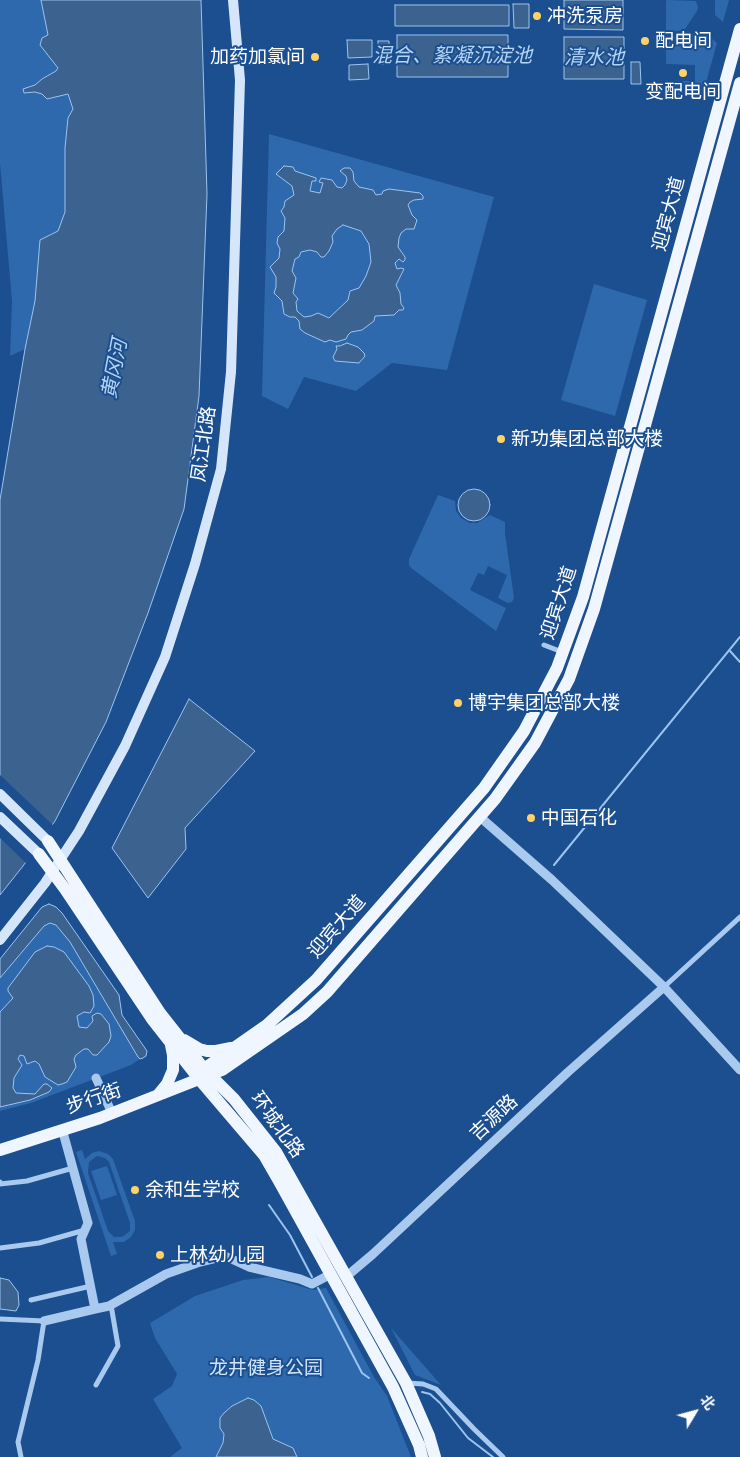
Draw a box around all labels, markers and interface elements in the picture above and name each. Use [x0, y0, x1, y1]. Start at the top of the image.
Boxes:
place label: 冲洗泵房 [547, 5, 623, 27]
marker: 冲洗泵房 [531, 10, 543, 22]
place label: 配电间 [655, 30, 712, 52]
marker: 配电间 [639, 35, 651, 47]
water label: 混合、絮凝沉淀池 [372, 44, 532, 68]
place label: 加药加氯间 [210, 46, 305, 68]
water label: 清水池 [564, 46, 624, 70]
marker: 加药加氯间 [309, 51, 321, 63]
marker: 变配电间 [677, 67, 689, 79]
place label: 变配电间 [645, 81, 721, 103]
street label: 迎宾大道 [648, 174, 690, 254]
water label: 黄冈河 [97, 337, 133, 401]
street label: 凤江北路 [187, 405, 221, 483]
place label: 新功集团总部大楼 [511, 428, 663, 450]
marker: 新功集团总部大楼 [495, 433, 507, 445]
street label: 迎宾大道 [536, 563, 582, 643]
place label: 博宇集团总部大楼 [468, 692, 620, 714]
marker: 博宇集团总部大楼 [452, 697, 464, 709]
place label: 中国石化 [541, 807, 617, 829]
marker: 中国石化 [525, 812, 537, 824]
street label: 迎宾大道 [303, 891, 371, 963]
street label: 步行街 [63, 1079, 125, 1119]
street label: 环城北路 [245, 1088, 309, 1162]
street label: 吉源路 [465, 1090, 523, 1146]
place label: 余和生学校 [145, 1179, 240, 1201]
marker: 余和生学校 [129, 1184, 141, 1196]
place label: 上林幼儿园 [170, 1244, 265, 1266]
marker: 上林幼儿园 [154, 1249, 166, 1261]
park label: 龙井健身公园 [209, 1357, 323, 1379]
north arrow [670, 1387, 720, 1437]
text: 北 [696, 1392, 718, 1413]

